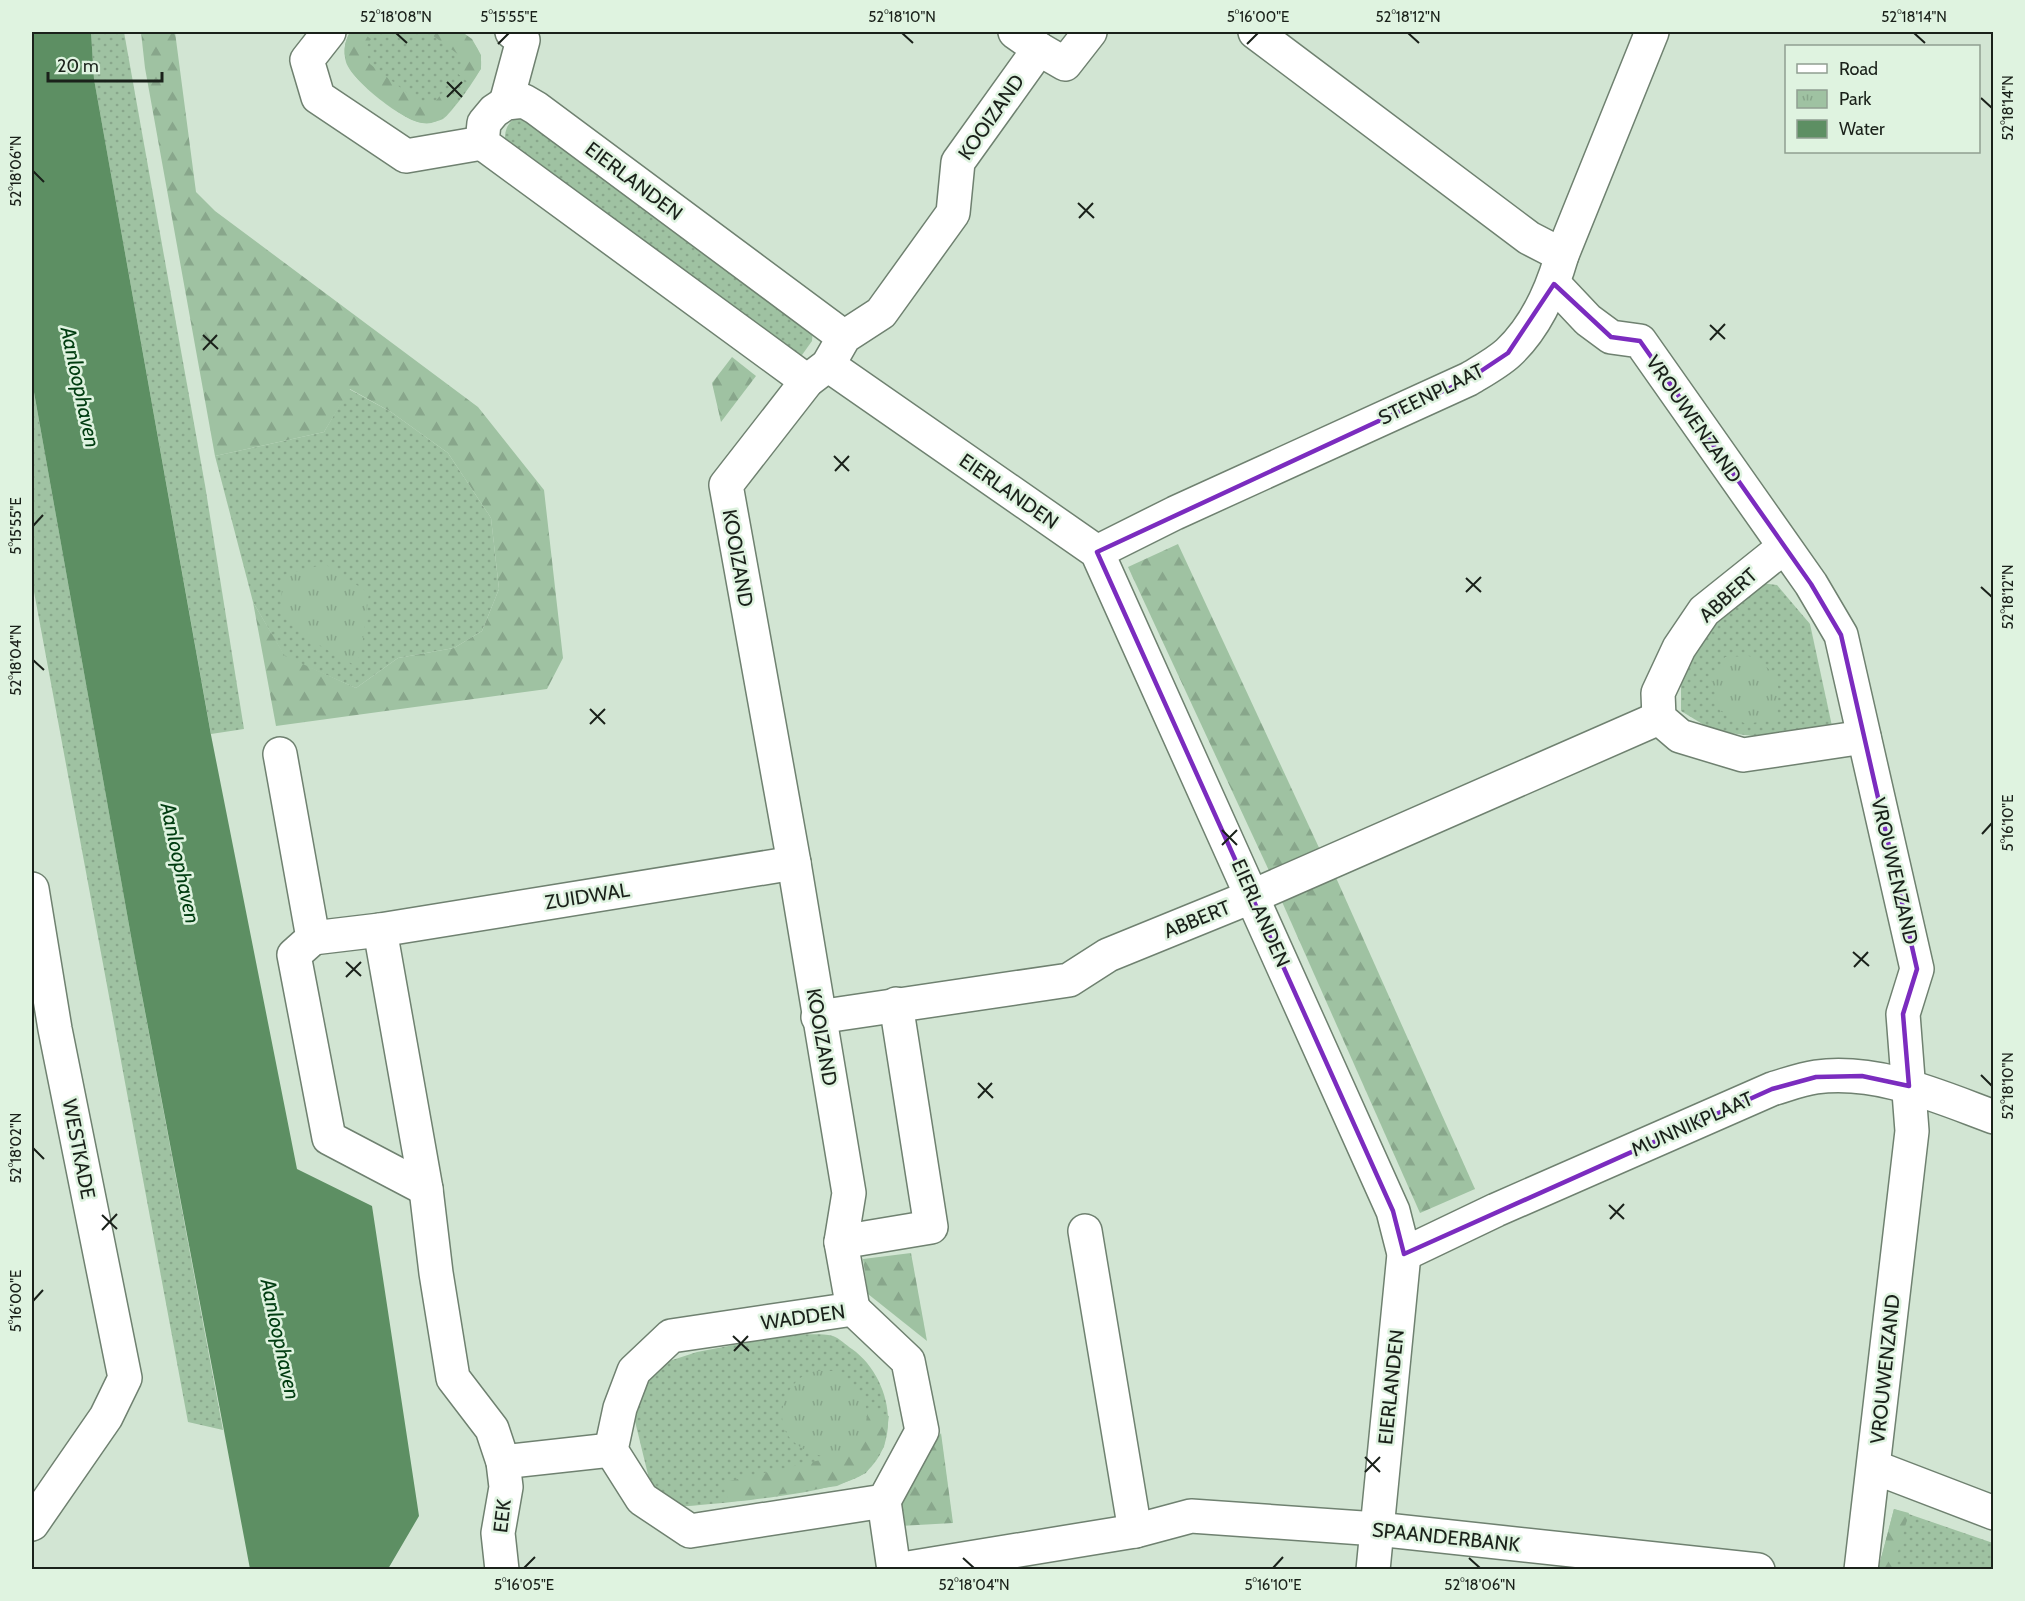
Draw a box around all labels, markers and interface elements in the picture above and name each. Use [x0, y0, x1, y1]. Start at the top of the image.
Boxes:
text: 52°18'08"N [360, 8, 432, 26]
text: 5°15'55"E [480, 8, 538, 26]
text: 52°18'10"N [868, 8, 936, 26]
text: 5°16'00"E [1227, 8, 1289, 26]
text: 52°18'12"N [1375, 8, 1441, 26]
text: 52°18'14"N [1881, 8, 1947, 26]
scale bar [48, 45, 162, 83]
legend [1785, 45, 1980, 153]
text: 20 m [57, 55, 99, 77]
text: Road [1839, 58, 1878, 80]
street label: KOOIZAND [953, 70, 1029, 164]
text: 52°18'14"N [1999, 75, 2017, 141]
text: Park [1839, 88, 1872, 110]
text: Water [1839, 118, 1885, 140]
text: 52°18'06"N [7, 135, 25, 207]
street label: EIERLANDEN [581, 137, 687, 225]
water label: Aanloophaven [55, 323, 105, 450]
street label: VROUWENZAND [1641, 351, 1747, 487]
street label: STEENPLAAT [1374, 358, 1488, 430]
street label: EIERLANDEN [955, 448, 1063, 534]
text: 5°15'55"E [7, 497, 25, 555]
street label: KOOIZAND [718, 507, 758, 609]
street label: ABBERT [1694, 563, 1762, 627]
text: 52°18'12"N [1999, 564, 2017, 630]
text: 52°18'04"N [7, 624, 25, 696]
street label: VROUWENZAND [1866, 795, 1924, 947]
text: 5°16'10"E [1999, 795, 2017, 851]
water label: Aanloophaven [155, 799, 205, 926]
street label: EIERLANDEN [1227, 855, 1295, 971]
street label: ZUIDWAL [543, 877, 631, 915]
street label: ABBERT [1160, 895, 1234, 943]
street label: KOOIZAND [802, 986, 842, 1088]
text: 52°18'10"N [1999, 1052, 2017, 1120]
street label: MUNNIKPLAAT [1627, 1086, 1757, 1162]
street label: WESTKADE [58, 1097, 100, 1201]
text: 52°18'02"N [7, 1113, 25, 1183]
text: 5°16'00"E [7, 1270, 25, 1332]
water label: Aanloophaven [255, 1275, 305, 1402]
street label: VROUWENZAND [1865, 1293, 1905, 1445]
street label: WADDEN [759, 1299, 847, 1335]
street label: EIERLANDEN [1373, 1328, 1409, 1446]
street label: EEK [488, 1497, 516, 1534]
street label: SPAANDERBANK [1371, 1517, 1522, 1557]
text: 5°16'05"E [494, 1576, 554, 1594]
text: 52°18'04"N [938, 1576, 1010, 1594]
text: 5°16'10"E [1245, 1576, 1301, 1594]
text: 52°18'06"N [1444, 1576, 1516, 1594]

